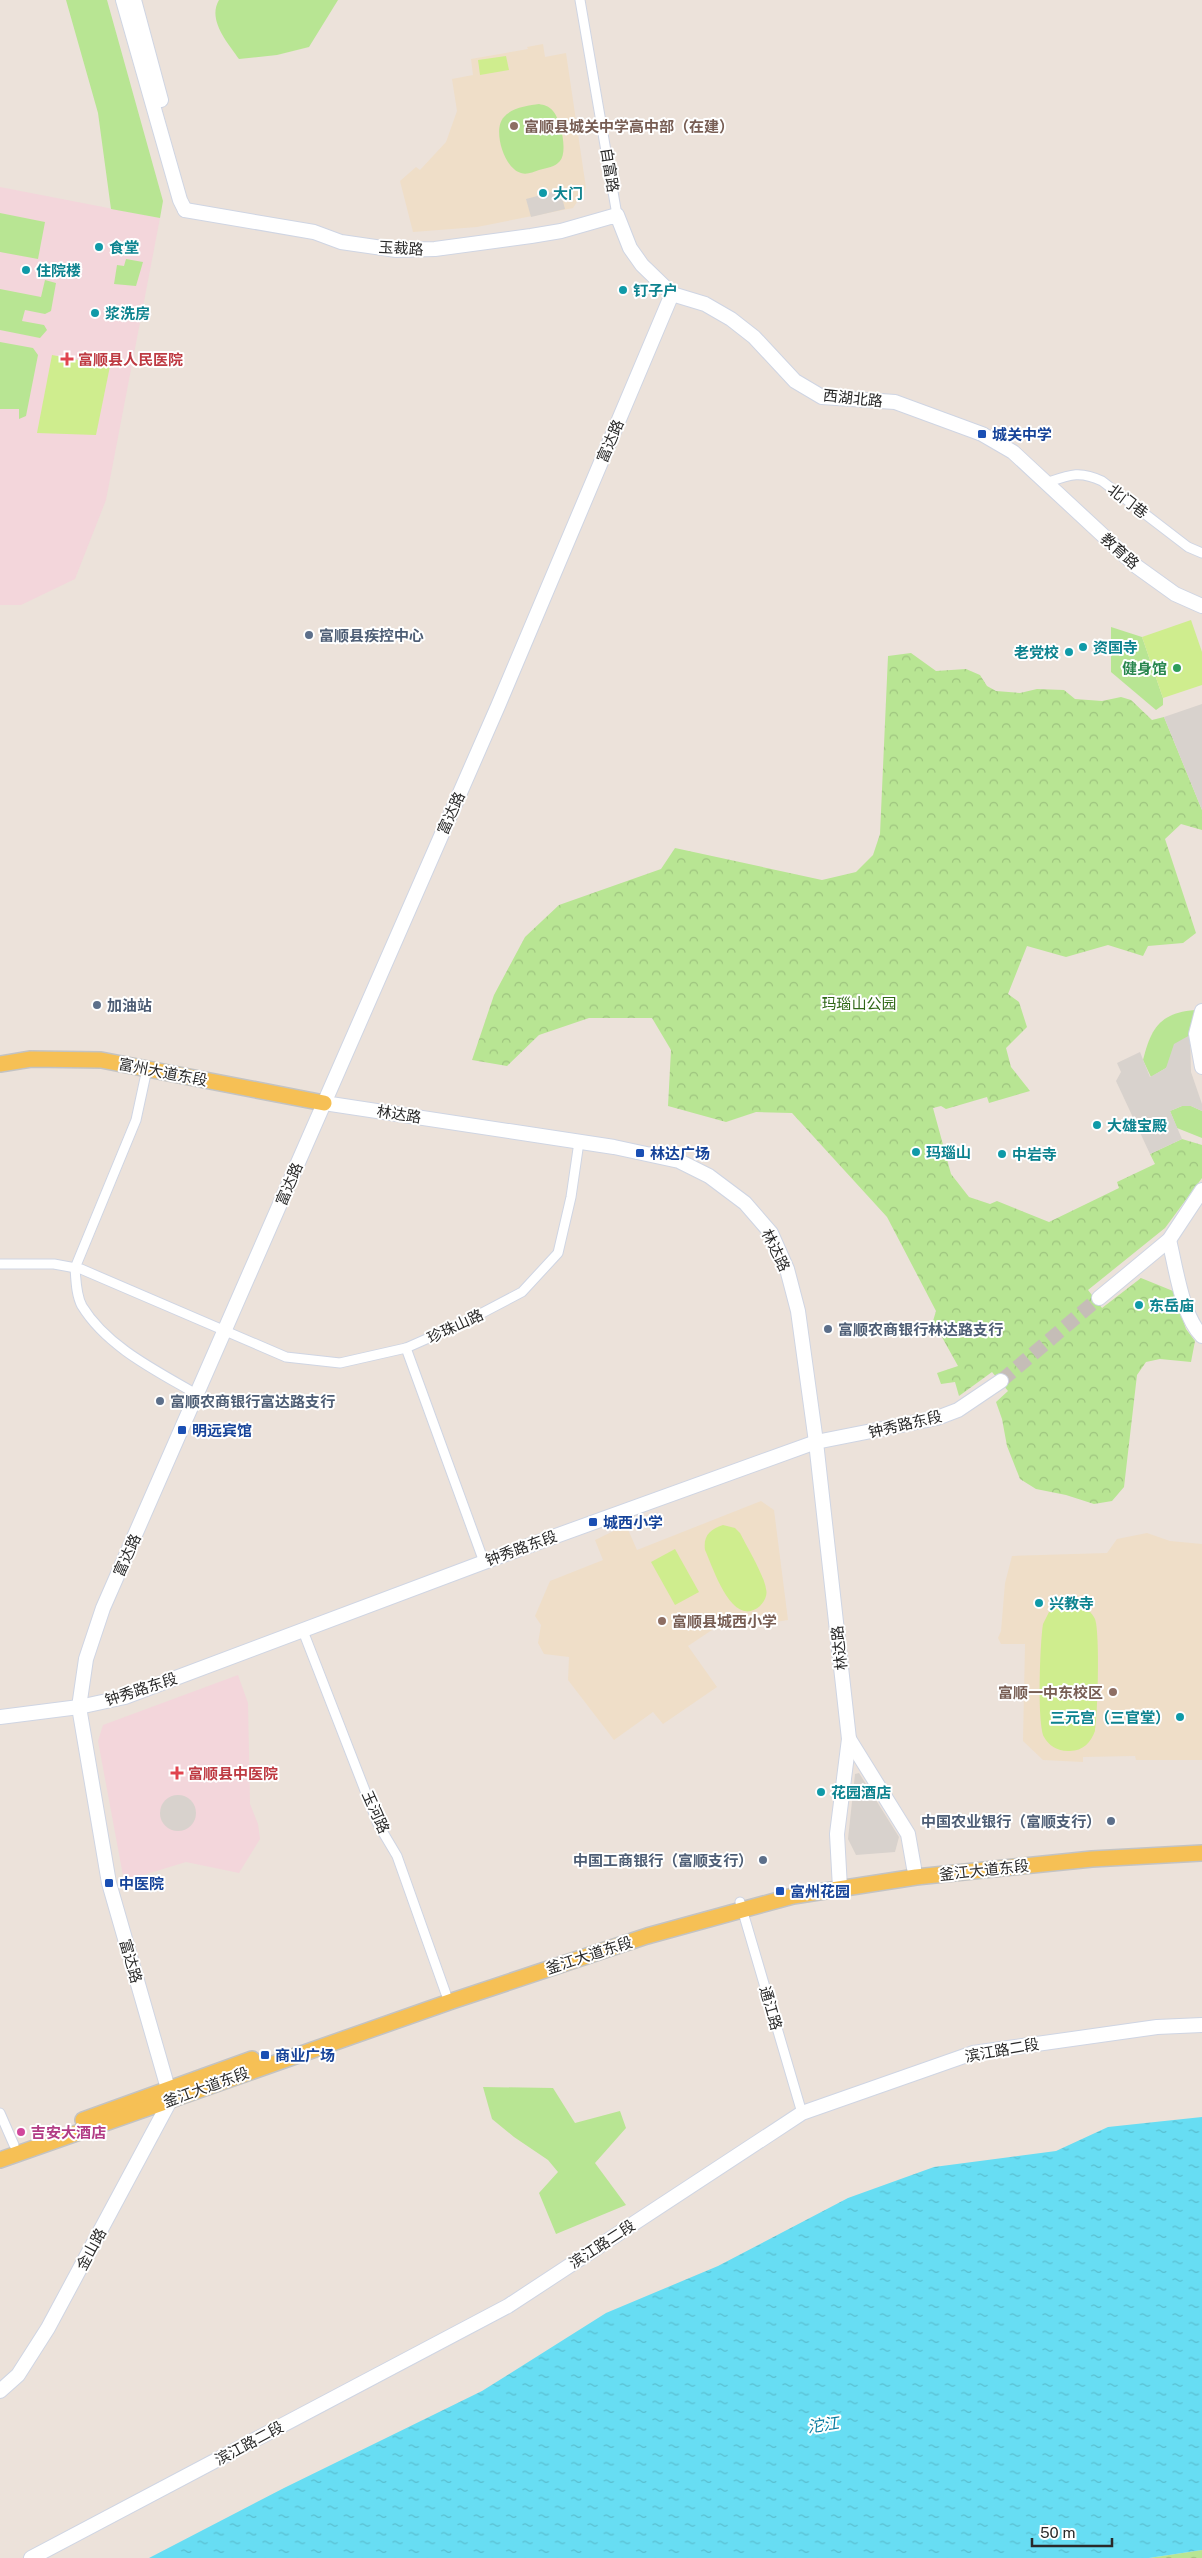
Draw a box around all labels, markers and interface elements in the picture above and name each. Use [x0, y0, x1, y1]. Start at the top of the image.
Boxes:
place label: 富顺县城关中学高中部（在建） [524, 118, 734, 135]
marker: 富顺县城关中学高中部（在建） [508, 120, 520, 132]
street label: 自富路 [598, 146, 622, 194]
place label: 大门 [553, 185, 583, 202]
marker: 大门 [537, 187, 549, 199]
street label: 玉裁路 [378, 238, 424, 258]
place label: 食堂 [109, 239, 139, 256]
marker: 食堂 [93, 241, 105, 253]
place label: 住院楼 [36, 262, 81, 279]
marker: 住院楼 [20, 264, 32, 276]
place label: 钉子户 [633, 282, 678, 299]
marker: 钉子户 [617, 284, 629, 296]
place label: 浆洗房 [105, 305, 150, 322]
marker: 浆洗房 [89, 307, 101, 319]
place label: 富顺县人民医院 [78, 351, 183, 368]
marker: 富顺县人民医院 [60, 352, 74, 366]
street label: 西湖北路 [822, 386, 884, 410]
street label: 富达路 [593, 417, 627, 465]
place label: 城关中学 [992, 426, 1052, 443]
marker: 城关中学 [976, 428, 988, 440]
street label: 北门巷 [1105, 481, 1151, 521]
street label: 教育路 [1098, 530, 1142, 572]
place label: 富顺县疾控中心 [319, 627, 424, 644]
marker: 富顺县疾控中心 [303, 629, 315, 641]
place label: 资国寺 [1093, 639, 1138, 656]
marker: 资国寺 [1077, 641, 1089, 653]
place label: 老党校 [1014, 644, 1059, 661]
marker: 老党校 [1063, 646, 1075, 658]
place label: 健身馆 [1122, 660, 1167, 677]
marker: 健身馆 [1171, 662, 1183, 674]
street label: 富达路 [434, 789, 468, 837]
park label: 玛瑙山公园 [821, 995, 897, 1012]
place label: 加油站 [107, 997, 152, 1014]
marker: 加油站 [91, 999, 103, 1011]
street label: 富州大道东段 [117, 1055, 209, 1089]
street label: 林达路 [375, 1102, 423, 1126]
place label: 大雄宝殿 [1107, 1117, 1167, 1134]
marker: 大雄宝殿 [1091, 1119, 1103, 1131]
place label: 玛瑙山 [926, 1144, 971, 1161]
place label: 林达广场 [650, 1145, 710, 1162]
marker: 玛瑙山 [910, 1146, 922, 1158]
place label: 中岩寺 [1012, 1146, 1057, 1163]
marker: 林达广场 [634, 1147, 646, 1159]
marker: 中岩寺 [996, 1148, 1008, 1160]
street label: 富达路 [272, 1160, 306, 1208]
street label: 林达路 [758, 1226, 794, 1274]
place label: 东岳庙 [1149, 1297, 1194, 1314]
marker: 东岳庙 [1133, 1299, 1145, 1311]
street label: 珍珠山路 [424, 1306, 486, 1346]
place label: 富顺农商银行林达路支行 [838, 1321, 1003, 1338]
marker: 富顺农商银行林达路支行 [822, 1323, 834, 1335]
place label: 富顺农商银行富达路支行 [170, 1393, 335, 1410]
marker: 富顺农商银行富达路支行 [154, 1395, 166, 1407]
street label: 钟秀路东段 [867, 1407, 943, 1441]
place label: 明远宾馆 [192, 1422, 252, 1439]
marker: 明远宾馆 [176, 1424, 188, 1436]
place label: 城西小学 [603, 1514, 663, 1531]
marker: 城西小学 [587, 1516, 599, 1528]
street label: 钟秀路东段 [483, 1527, 559, 1569]
street label: 富达路 [110, 1531, 144, 1579]
place label: 兴教寺 [1049, 1595, 1094, 1612]
marker: 兴教寺 [1033, 1597, 1045, 1609]
place label: 富顺县城西小学 [672, 1613, 777, 1630]
marker: 富顺县城西小学 [656, 1615, 668, 1627]
street label: 林达路 [828, 1625, 850, 1671]
street label: 钟秀路东段 [103, 1669, 179, 1709]
place label: 富顺一中东校区 [998, 1684, 1103, 1701]
marker: 富顺一中东校区 [1107, 1686, 1119, 1698]
place label: 三元宫（三官堂） [1050, 1709, 1170, 1726]
marker: 三元宫（三官堂） [1174, 1711, 1186, 1723]
place label: 富顺县中医院 [188, 1765, 278, 1782]
marker: 富顺县中医院 [170, 1766, 184, 1780]
place label: 花园酒店 [831, 1784, 891, 1801]
marker: 花园酒店 [815, 1786, 827, 1798]
street label: 玉河路 [359, 1788, 393, 1836]
place label: 中国农业银行（富顺支行） [921, 1813, 1101, 1830]
marker: 中国农业银行（富顺支行） [1105, 1815, 1117, 1827]
place label: 中国工商银行（富顺支行） [573, 1852, 753, 1869]
marker: 中国工商银行（富顺支行） [757, 1854, 769, 1866]
street label: 釜江大道东段 [938, 1857, 1030, 1883]
place label: 中医院 [119, 1875, 164, 1892]
marker: 中医院 [103, 1877, 115, 1889]
place label: 富州花园 [790, 1883, 850, 1900]
marker: 富州花园 [774, 1885, 786, 1897]
street label: 釜江大道东段 [544, 1933, 634, 1977]
street label: 富达路 [117, 1937, 145, 1985]
street label: 通江路 [757, 1984, 785, 2032]
street label: 滨江路二段 [964, 2035, 1040, 2065]
place label: 商业广场 [275, 2047, 335, 2064]
marker: 商业广场 [259, 2049, 271, 2061]
street label: 釜江大道东段 [161, 2064, 251, 2110]
place label: 吉安大酒店 [31, 2124, 106, 2141]
marker: 吉安大酒店 [15, 2126, 27, 2138]
street label: 滨江路二段 [566, 2216, 638, 2272]
street label: 金山路 [73, 2225, 109, 2273]
water label: 沱江 [806, 2413, 842, 2437]
street label: 滨江路二段 [212, 2418, 286, 2468]
scale bar [1032, 2516, 1112, 2548]
text: 50 m [1040, 2524, 1075, 2541]

